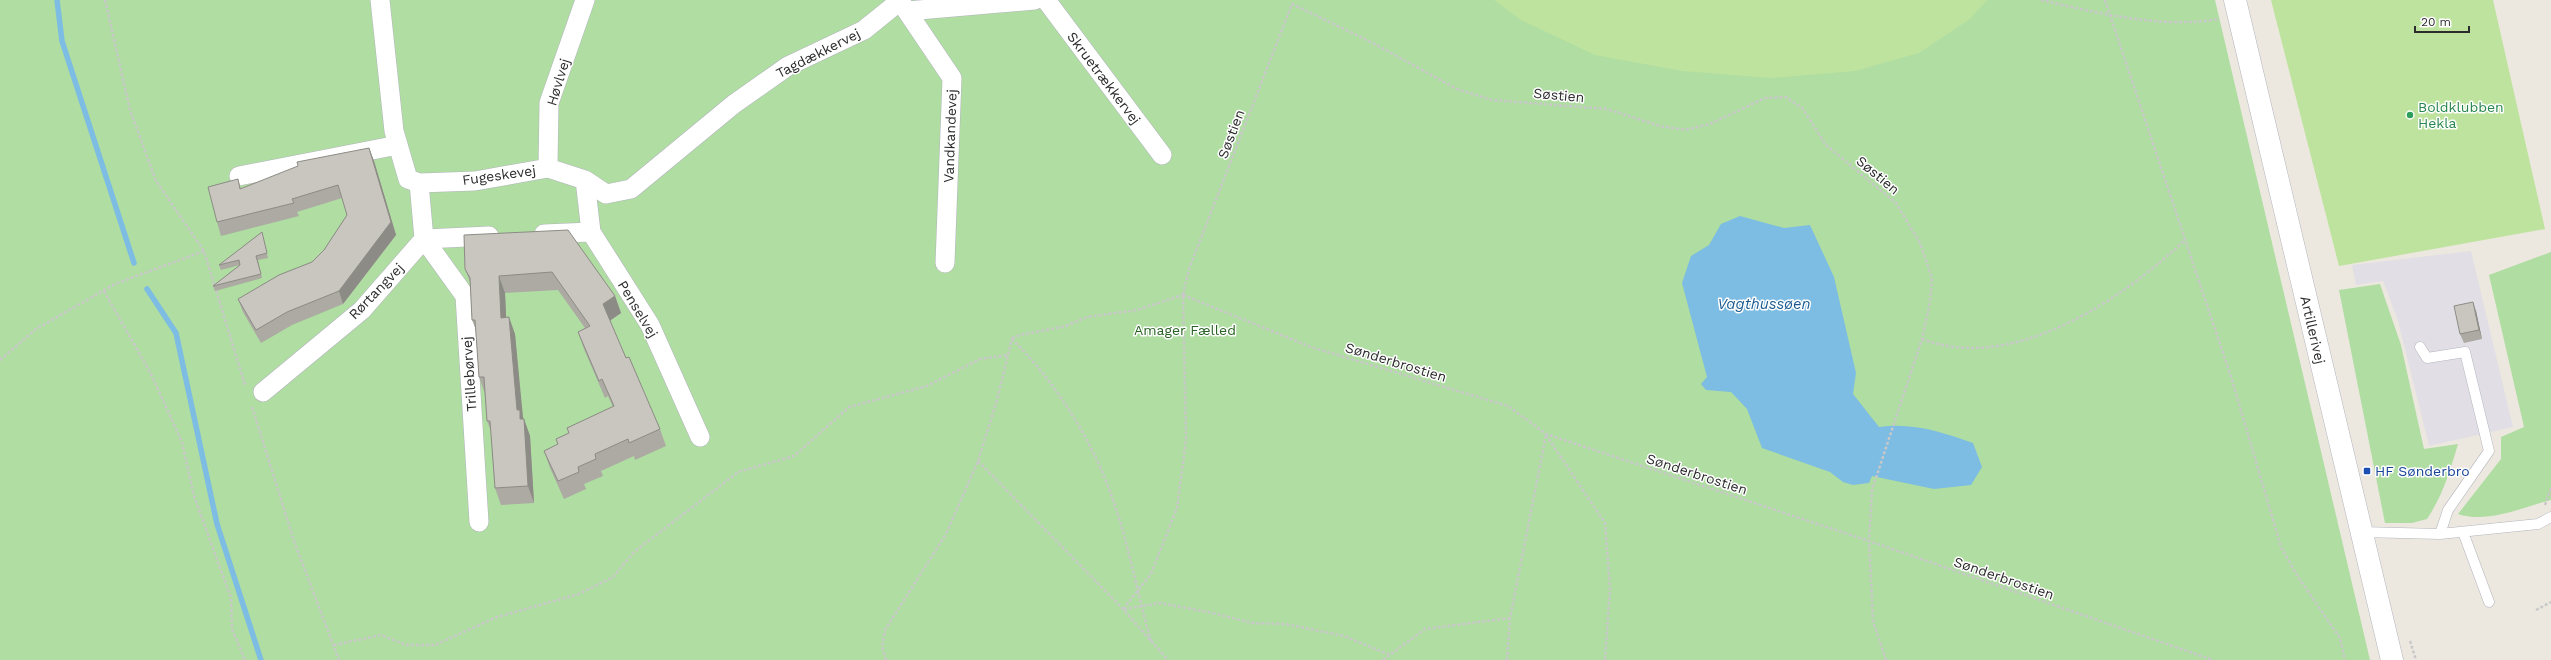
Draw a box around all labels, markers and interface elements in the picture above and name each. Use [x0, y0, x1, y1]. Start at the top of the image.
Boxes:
scale bar [2415, 8, 2469, 34]
text: 20 m [2421, 15, 2451, 29]
street label: Tagdækkervej [773, 25, 863, 81]
street label: Skruetrækkervej [1064, 29, 1144, 127]
street label: Høvlvej [543, 56, 573, 108]
street label: Søstien [1533, 85, 1585, 105]
street label: Vandkandevej [940, 89, 960, 183]
place label: Boldklubben Hekla [2418, 99, 2504, 131]
street label: Søstien [1214, 107, 1248, 161]
marker: Boldklubben Hekla [2405, 110, 2415, 120]
street label: Søstien [1853, 152, 1903, 198]
street label: Fugeskevej [461, 162, 537, 188]
street label: Rørtangvej [345, 260, 407, 322]
street label: Penselvej [615, 278, 661, 340]
street label: Artillerivej [2297, 294, 2329, 366]
water label: Vagthussøen [1718, 295, 1810, 313]
park label: Amager Fælled [1134, 322, 1236, 338]
street label: Trillebørvej [458, 336, 480, 412]
street label: Sønderbrostien [1343, 339, 1449, 385]
street label: Sønderbrostien [1645, 450, 1749, 498]
place label: HF Sønderbro [2375, 463, 2470, 479]
marker: HF Sønderbro [2362, 466, 2372, 476]
street label: Sønderbrostien [1952, 553, 2056, 603]

